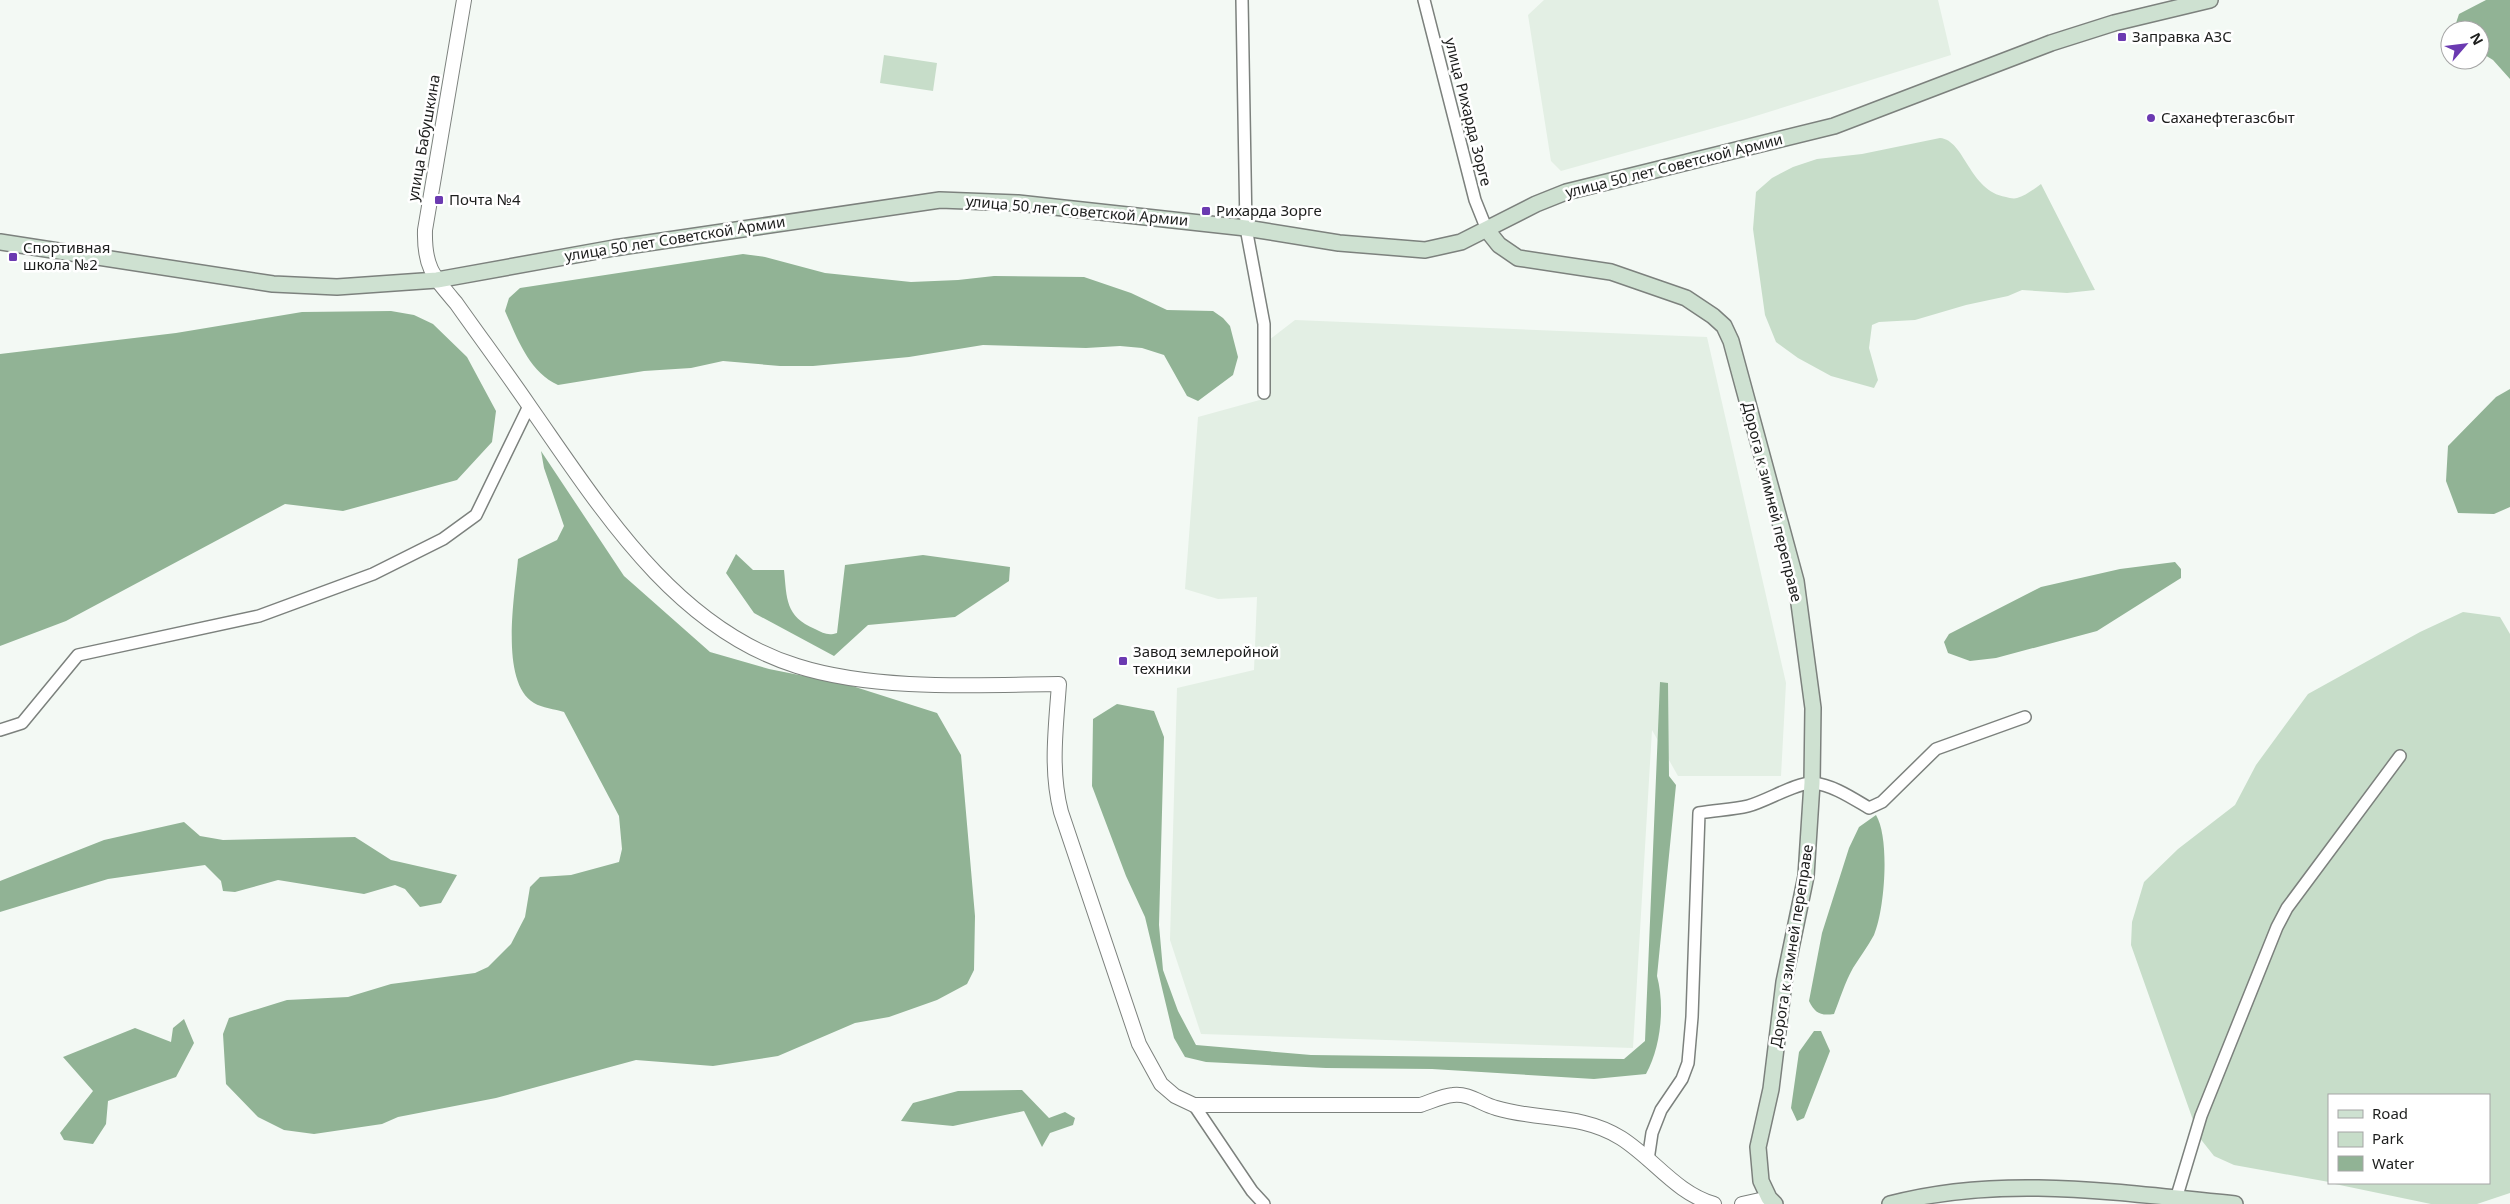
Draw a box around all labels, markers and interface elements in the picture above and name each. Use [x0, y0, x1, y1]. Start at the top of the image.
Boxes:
north arrow [2440, 20, 2490, 70]
place label: Заправка АЗС [2132, 26, 2232, 46]
text: N [2466, 29, 2488, 48]
marker: Заправка АЗС [2116, 31, 2128, 43]
street label: улица Рихарда Зорге [1441, 35, 1497, 188]
street label: улица Бабушкина [402, 73, 444, 203]
place label: Саханефтегазсбыт [2161, 107, 2295, 127]
marker: Саханефтегазсбыт [2145, 112, 2157, 124]
street label: улица 50 лет Советской Армии [1563, 128, 1784, 202]
place label: Почта №4 [449, 189, 521, 209]
street label: улица 50 лет Советской Армии [965, 190, 1189, 230]
marker: Почта №4 [433, 194, 445, 206]
place label: Рихарда Зорге [1216, 200, 1322, 220]
marker: Рихарда Зорге [1200, 205, 1212, 217]
street label: улица 50 лет Советской Армии [563, 211, 787, 265]
place label: Спортивная школа №2 [23, 237, 111, 274]
marker: Спортивная школа №2 [7, 251, 19, 263]
street label: Дорога к зимней переправе [1738, 400, 1808, 604]
place label: Завод землеройной техники [1133, 641, 1279, 678]
marker: Завод землеройной техники [1117, 655, 1129, 667]
street label: Дорога к зимней переправе [1765, 843, 1817, 1049]
legend [2328, 1094, 2490, 1184]
text: Road [2372, 1103, 2408, 1123]
text: Park [2372, 1128, 2404, 1148]
text: Water [2372, 1153, 2414, 1173]

